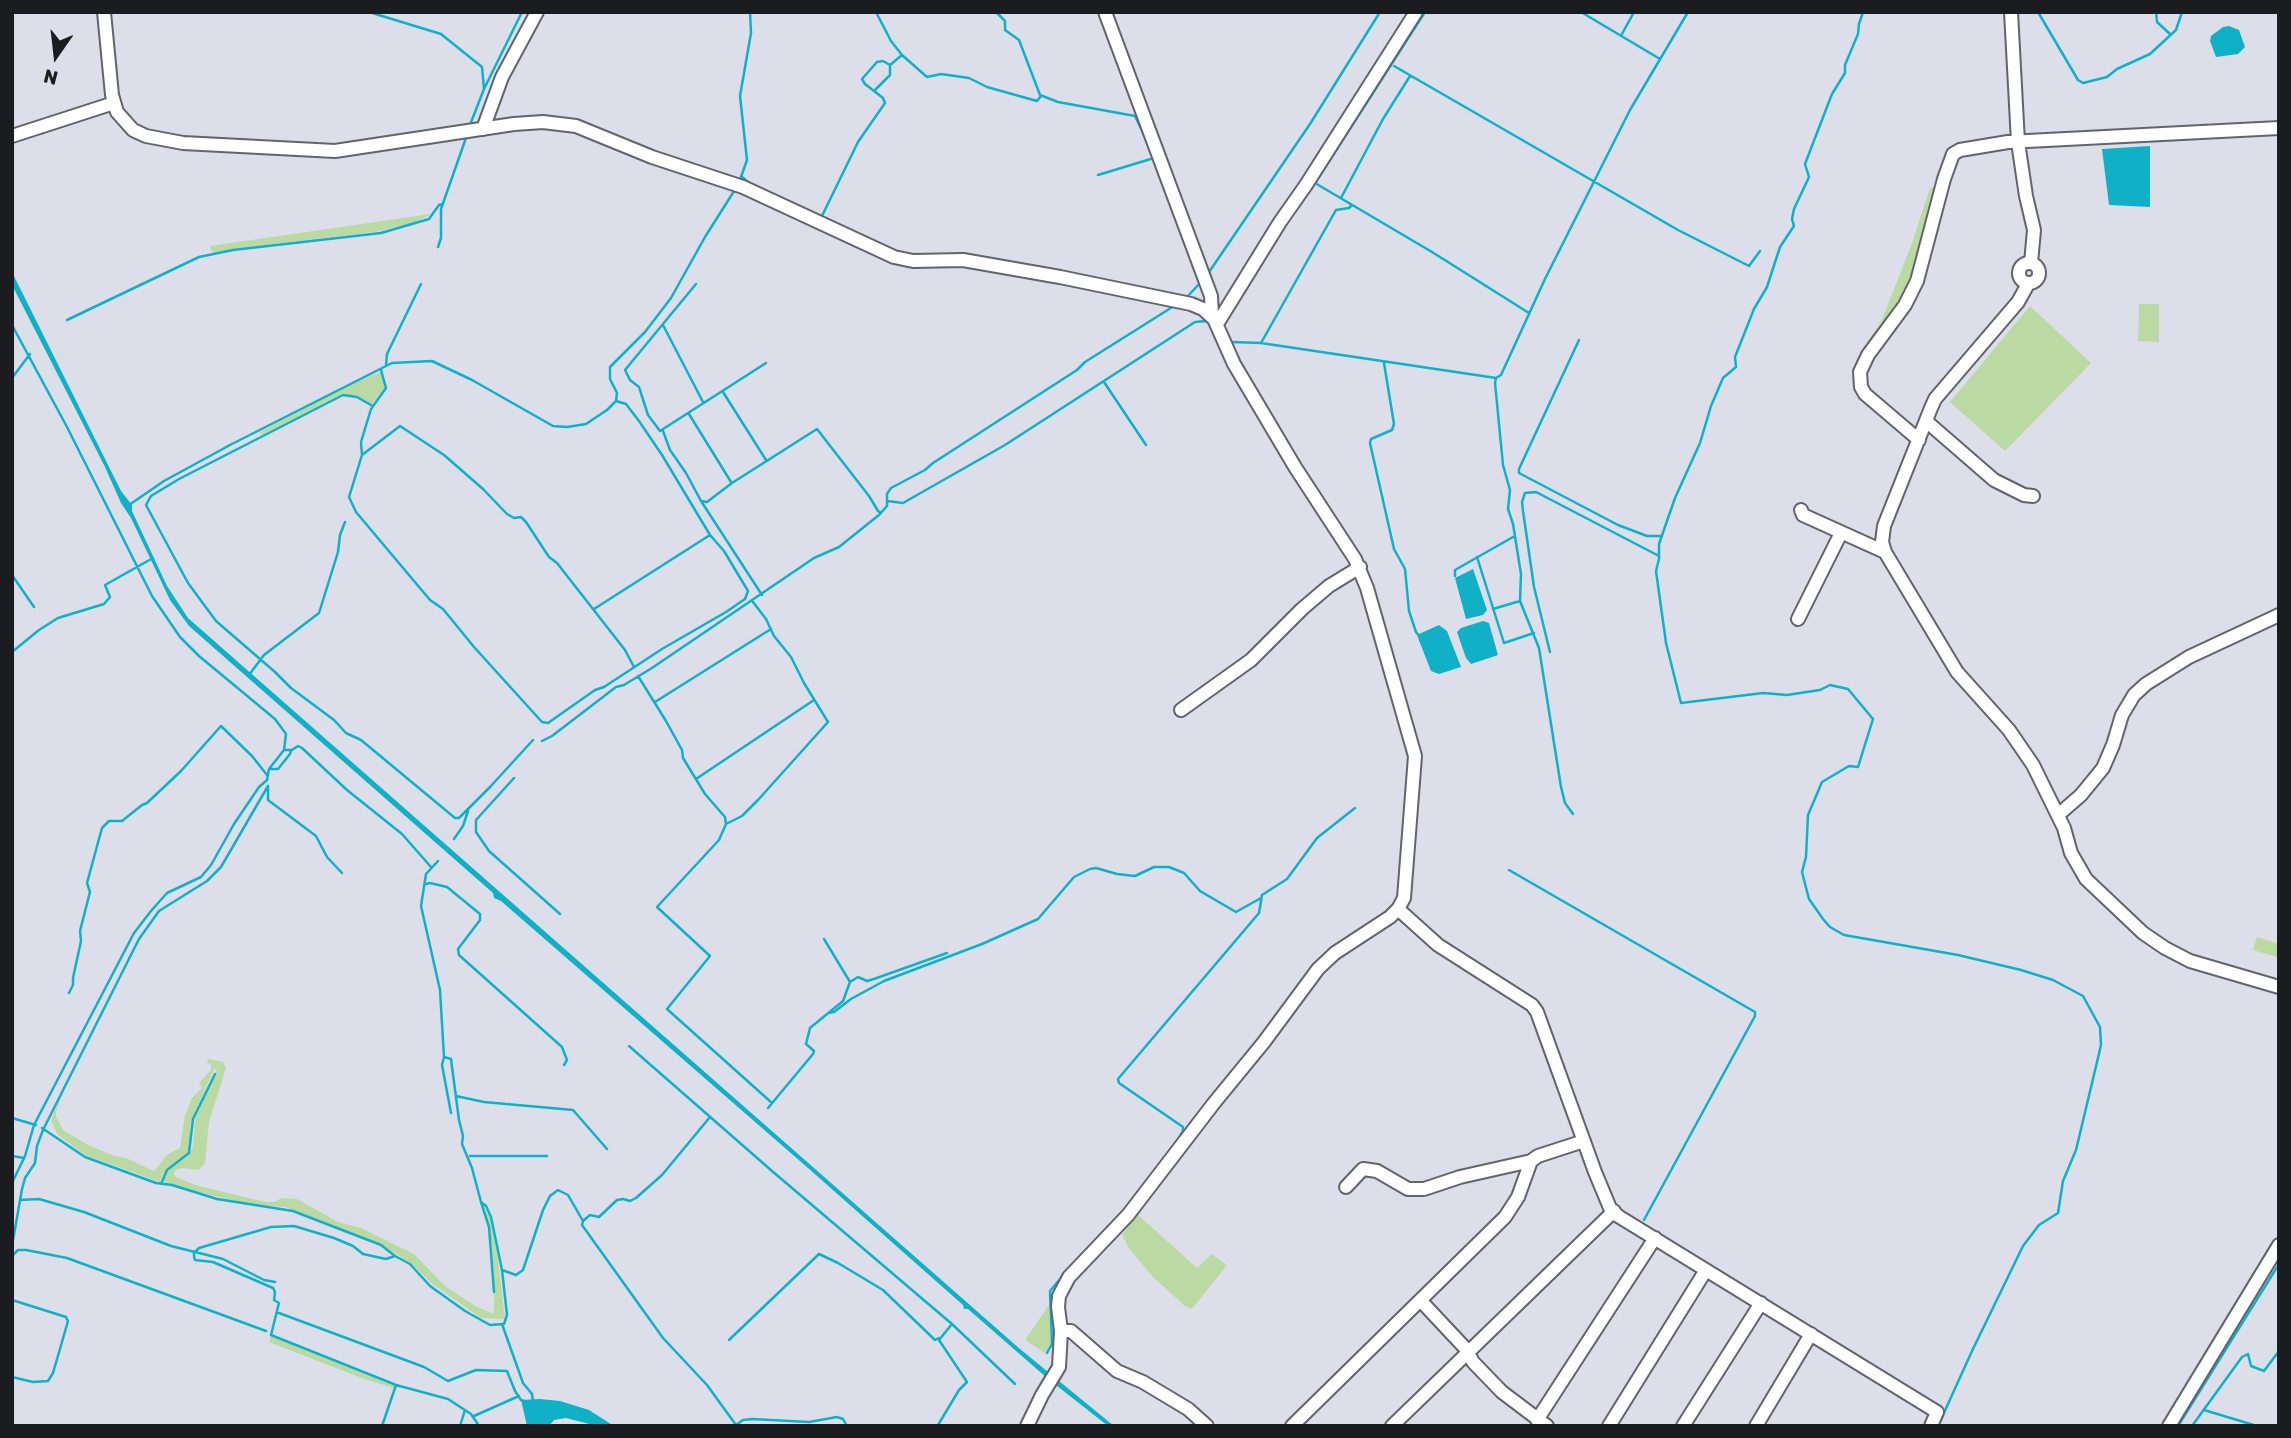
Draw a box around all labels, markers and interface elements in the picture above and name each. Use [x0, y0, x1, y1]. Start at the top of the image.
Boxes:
north arrow [21, 21, 91, 91]
text: N [41, 64, 60, 90]

